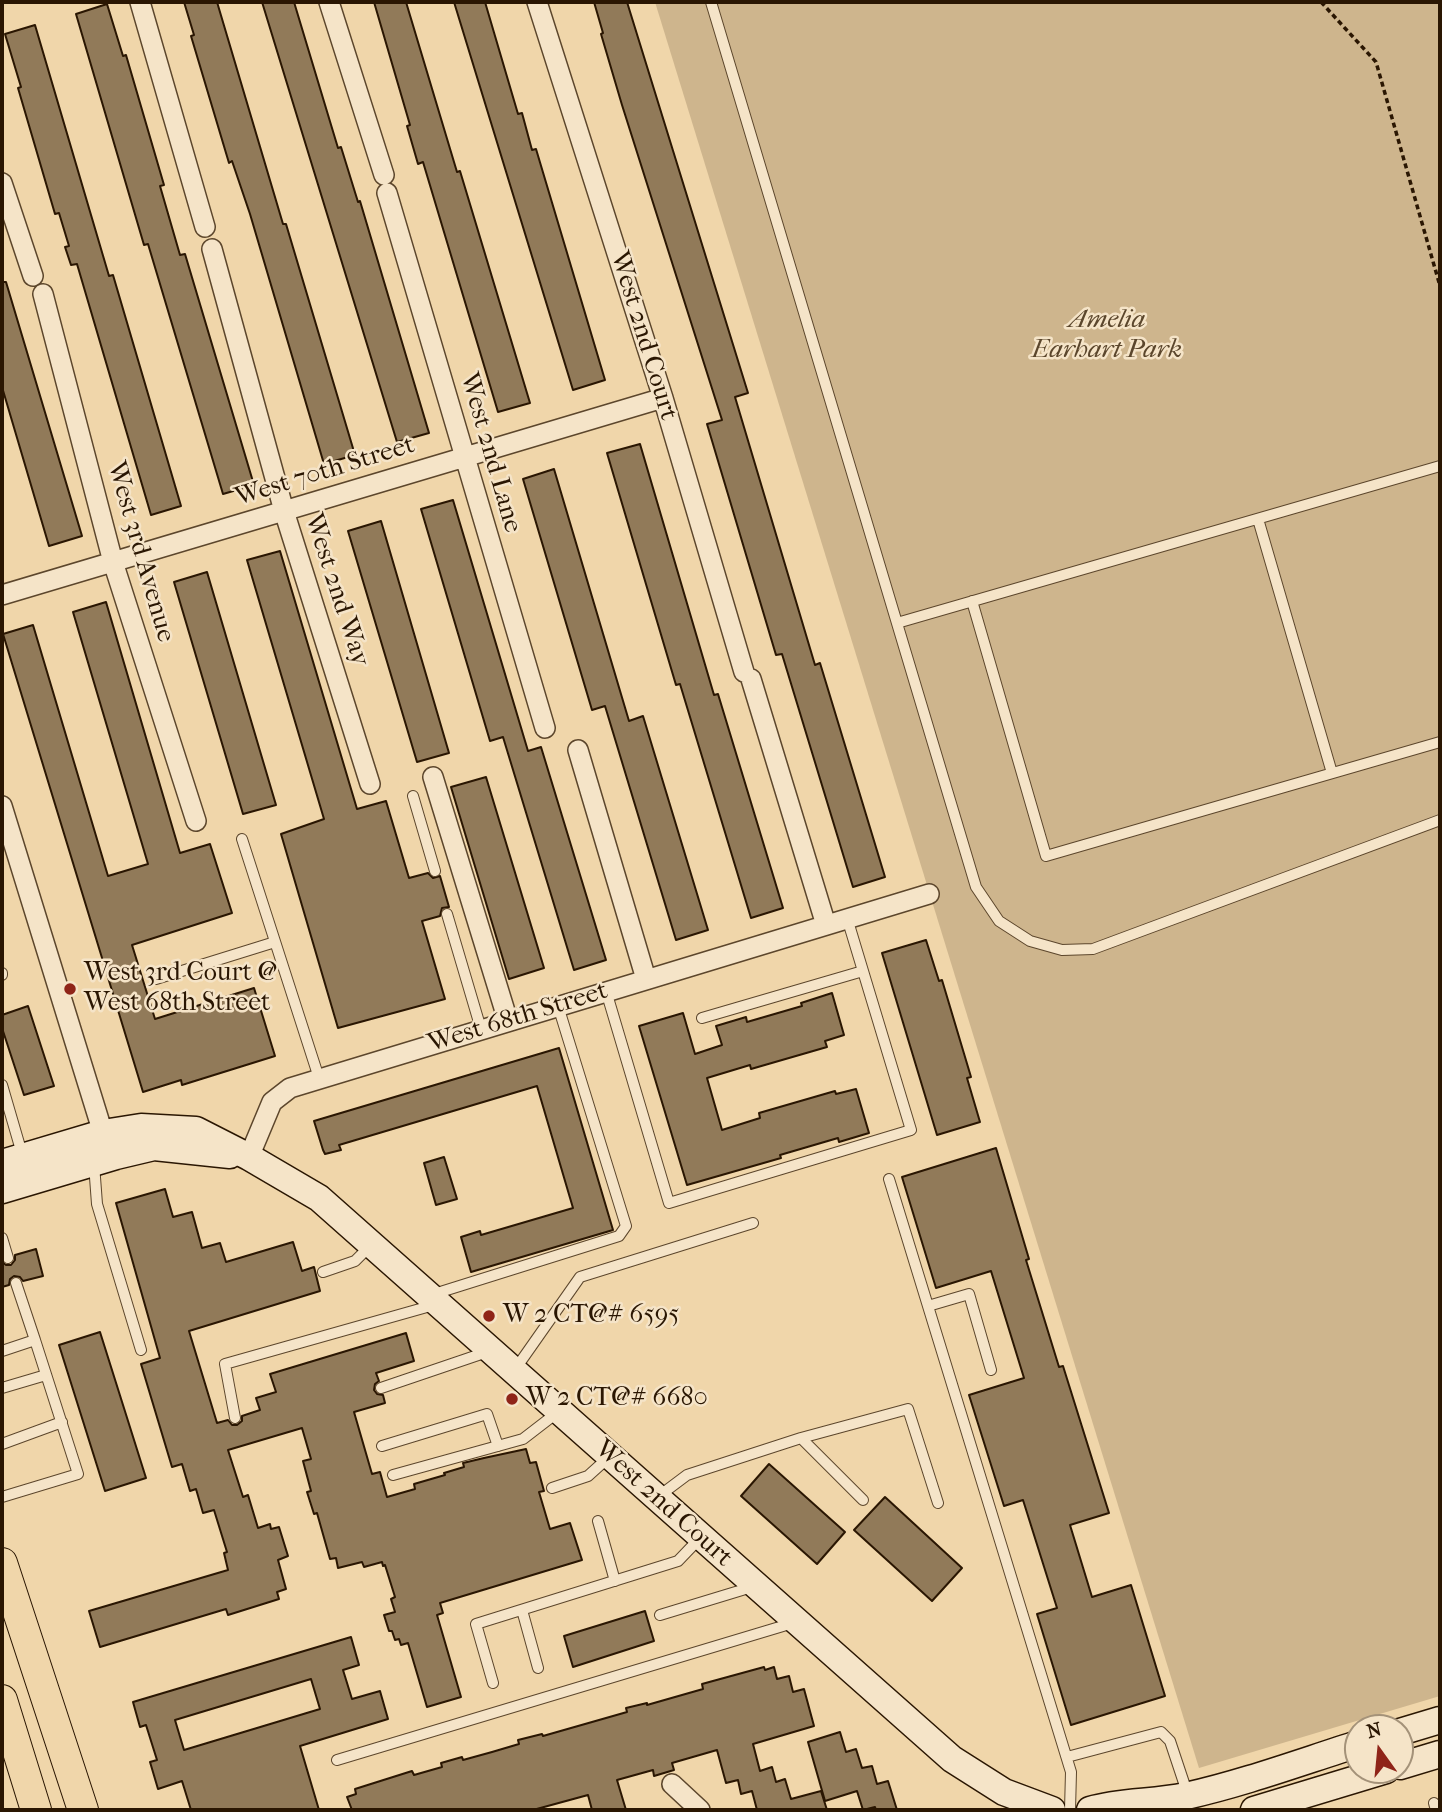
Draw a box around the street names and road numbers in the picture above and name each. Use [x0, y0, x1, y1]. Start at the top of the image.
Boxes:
street label: West 2nd Court [603, 248, 683, 424]
street label: West 2nd Lane [452, 369, 528, 537]
street label: West 70th Street [232, 430, 418, 514]
street label: West 3rd Avenue [99, 458, 181, 646]
street label: West 2nd Way [297, 510, 375, 670]
street label: West 68th Street [424, 976, 612, 1060]
street label: West 2nd Court [588, 1434, 738, 1574]

